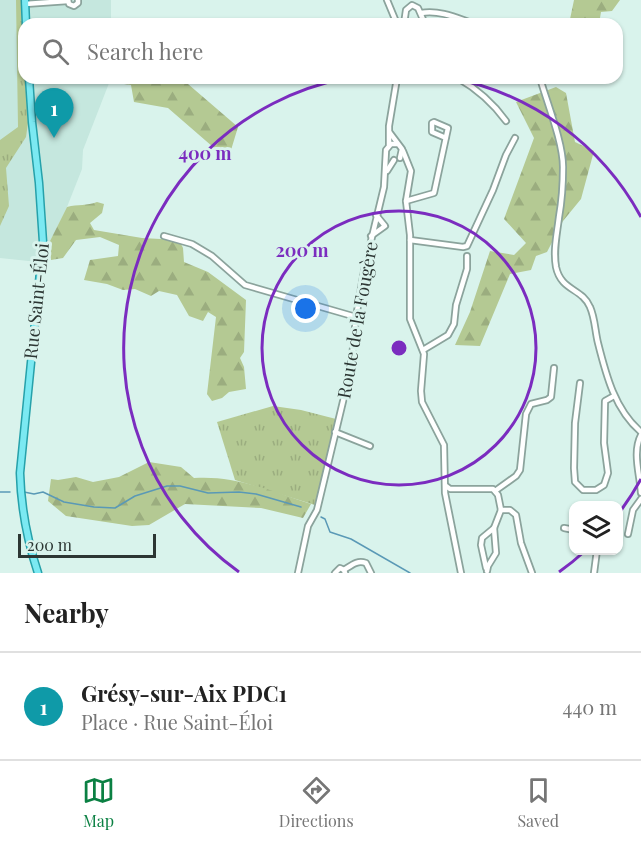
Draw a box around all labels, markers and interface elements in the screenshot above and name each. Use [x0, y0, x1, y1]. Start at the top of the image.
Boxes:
search box [18, 18, 623, 84]
icon: search [39, 35, 72, 68]
text: Search here [87, 36, 203, 66]
pin: 1 [34, 88, 74, 138]
text: 400 m [178, 141, 232, 165]
text: 200 m [275, 238, 329, 262]
street label: Route de la Fougère [331, 240, 383, 400]
street label: Rue Saint-Éloi [18, 242, 54, 360]
your location [291, 294, 320, 323]
centre of rings [389, 338, 409, 358]
map controls [569, 501, 623, 555]
button: layers [569, 501, 623, 555]
scale bar [18, 531, 156, 558]
text: 200 m [27, 534, 72, 555]
text: Nearby [24, 595, 109, 630]
text: Grésy-sur-Aix PDC1 [81, 678, 287, 708]
text: 1 [40, 693, 47, 720]
text: 440 m [563, 693, 617, 720]
text: Place · Rue Saint-Éloi [81, 708, 273, 735]
tab: Map [82, 774, 115, 831]
tab: Directions [279, 774, 354, 831]
tab: Saved [517, 774, 559, 831]

